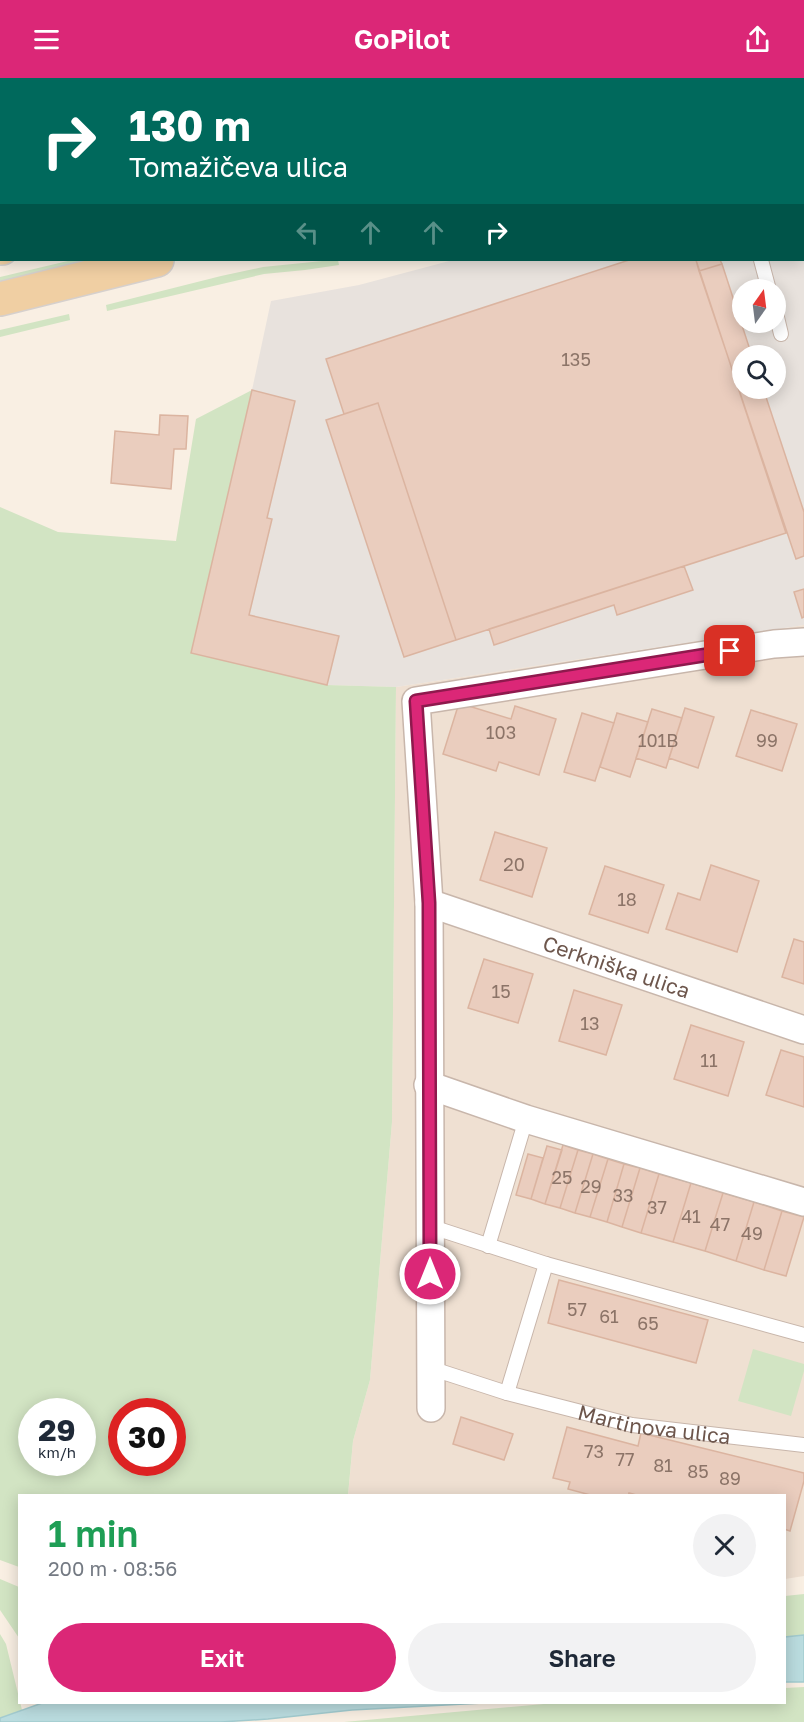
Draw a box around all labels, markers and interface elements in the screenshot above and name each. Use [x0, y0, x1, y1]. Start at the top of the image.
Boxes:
icon: menu [30, 23, 63, 56]
text: GoPilot [354, 23, 450, 55]
icon: share [741, 23, 774, 56]
text: 130 m [129, 100, 251, 150]
icon: right [30, 102, 108, 180]
text: Tomažičeva ulica [129, 151, 348, 183]
icon: left [291, 216, 324, 249]
icon: ahead [354, 216, 387, 249]
icon: ahead [417, 216, 450, 249]
icon: right [480, 216, 513, 249]
north arrow [732, 279, 786, 333]
map controls [732, 279, 786, 399]
button: search [732, 345, 786, 399]
house number: 135 [561, 348, 591, 370]
pin [704, 625, 755, 676]
icon: arrive [713, 634, 746, 667]
house number: 103 [486, 721, 516, 743]
house number: 101B [638, 729, 678, 751]
house number: 99 [756, 729, 778, 751]
house number: 20 [503, 853, 525, 875]
house number: 18 [617, 888, 637, 910]
street label: Cerkniška ulica [540, 930, 693, 1003]
house number: 15 [491, 980, 511, 1002]
house number: 13 [580, 1012, 600, 1034]
house number: 11 [700, 1049, 718, 1071]
house number: 25 [552, 1166, 572, 1188]
house number: 29 [580, 1175, 602, 1197]
house number: 33 [612, 1184, 634, 1206]
house number: 37 [647, 1196, 667, 1218]
house number: 41 [681, 1205, 701, 1227]
house number: 47 [710, 1213, 730, 1235]
house number: 49 [741, 1222, 763, 1244]
position arrow [398, 1242, 462, 1306]
house number: 57 [567, 1298, 587, 1320]
house number: 61 [599, 1305, 619, 1327]
house number: 65 [637, 1312, 659, 1334]
speed limit sign: 30 [108, 1398, 186, 1476]
street label: Martinova ulica [575, 1399, 732, 1449]
text: 29 [38, 1412, 76, 1448]
house number: 73 [584, 1440, 604, 1462]
text: km/h [38, 1443, 76, 1461]
house number: 77 [615, 1448, 635, 1470]
house number: 81 [653, 1454, 673, 1476]
house number: 85 [687, 1460, 709, 1482]
house number: 89 [719, 1467, 741, 1489]
text: 1 min [48, 1512, 138, 1555]
button: close [693, 1514, 756, 1577]
text: 200 m · 08:56 [48, 1556, 177, 1580]
button: Exit [48, 1623, 396, 1692]
button: Share [408, 1623, 756, 1692]

